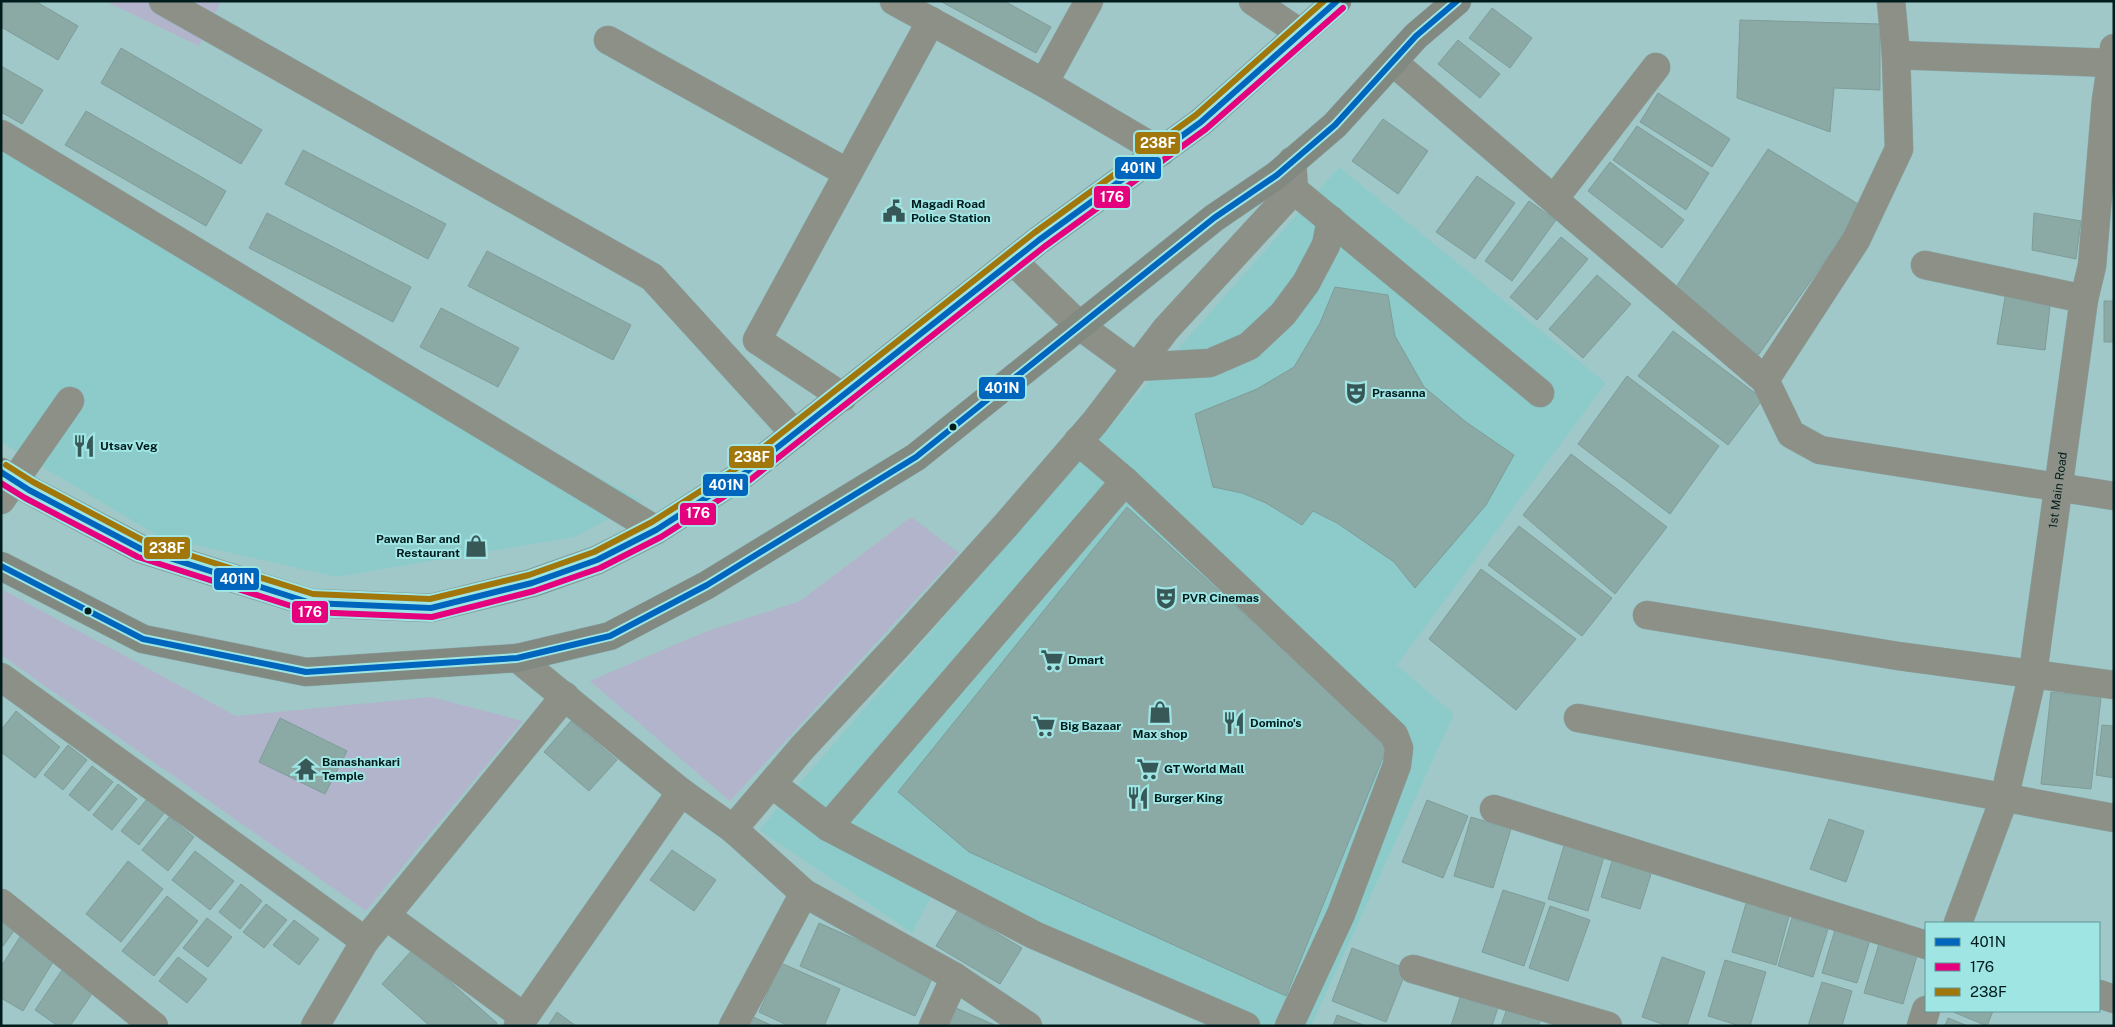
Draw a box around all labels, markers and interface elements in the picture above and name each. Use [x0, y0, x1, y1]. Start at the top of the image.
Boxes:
line badge: 238F [1134, 131, 1181, 155]
text: 238F [1140, 135, 1176, 151]
line badge: 401N [1114, 156, 1162, 180]
text: 401N [1120, 160, 1156, 176]
line badge: 176 [1093, 185, 1131, 209]
text: 176 [1100, 189, 1124, 205]
place label: Magadi Road Police Station [911, 197, 991, 225]
public building icon: Magadi Road Police Station [881, 198, 907, 224]
line badge: 401N [978, 376, 1026, 400]
text: 401N [984, 380, 1020, 396]
theatre icon: Prasanna [1343, 380, 1369, 406]
place label: Prasanna [1372, 386, 1426, 400]
unlabelled marker [948, 422, 958, 432]
restaurant icon: Utsav Veg [71, 433, 97, 459]
place label: Utsav Veg [100, 439, 158, 453]
line badge: 238F [728, 445, 775, 469]
text: 238F [734, 449, 770, 465]
street label: 1st Main Road [2046, 451, 2070, 529]
line badge: 401N [702, 473, 749, 497]
text: 401N [708, 477, 744, 493]
line badge: 176 [679, 502, 717, 526]
text: 176 [686, 505, 710, 521]
place label: Pawan Bar and Restaurant [376, 532, 460, 560]
shop icon: Pawan Bar and Restaurant [463, 533, 489, 559]
line badge: 238F [143, 536, 191, 560]
text: 238F [149, 540, 185, 556]
line badge: 401N [213, 567, 260, 591]
text: 401N [219, 571, 255, 587]
theatre icon: PVR Cinemas [1153, 585, 1179, 611]
place label: PVR Cinemas [1182, 591, 1259, 605]
line badge: 176 [291, 600, 329, 624]
text: 176 [298, 604, 322, 620]
unlabelled marker [83, 606, 93, 616]
supermarket icon: Dmart [1039, 647, 1065, 673]
place label: Dmart [1068, 653, 1104, 667]
shop icon: Max shop [1147, 699, 1173, 725]
restaurant icon: Domino's [1221, 710, 1247, 736]
supermarket icon: Big Bazaar [1031, 713, 1057, 739]
place label: Domino's [1250, 716, 1302, 730]
place label: Big Bazaar [1060, 719, 1121, 733]
place label: Max shop [1132, 727, 1188, 741]
place label: Banashankari Temple [322, 755, 400, 783]
temple icon: Banashankari Temple [293, 756, 319, 782]
supermarket icon: GT World Mall [1135, 756, 1161, 782]
place label: GT World Mall [1164, 762, 1245, 776]
restaurant icon: Burger King [1125, 785, 1151, 811]
place label: Burger King [1154, 791, 1223, 805]
legend [1925, 922, 2100, 1012]
text: 401N [1970, 933, 2006, 950]
text: 176 [1970, 958, 1994, 975]
text: 238F [1970, 983, 2007, 1000]

